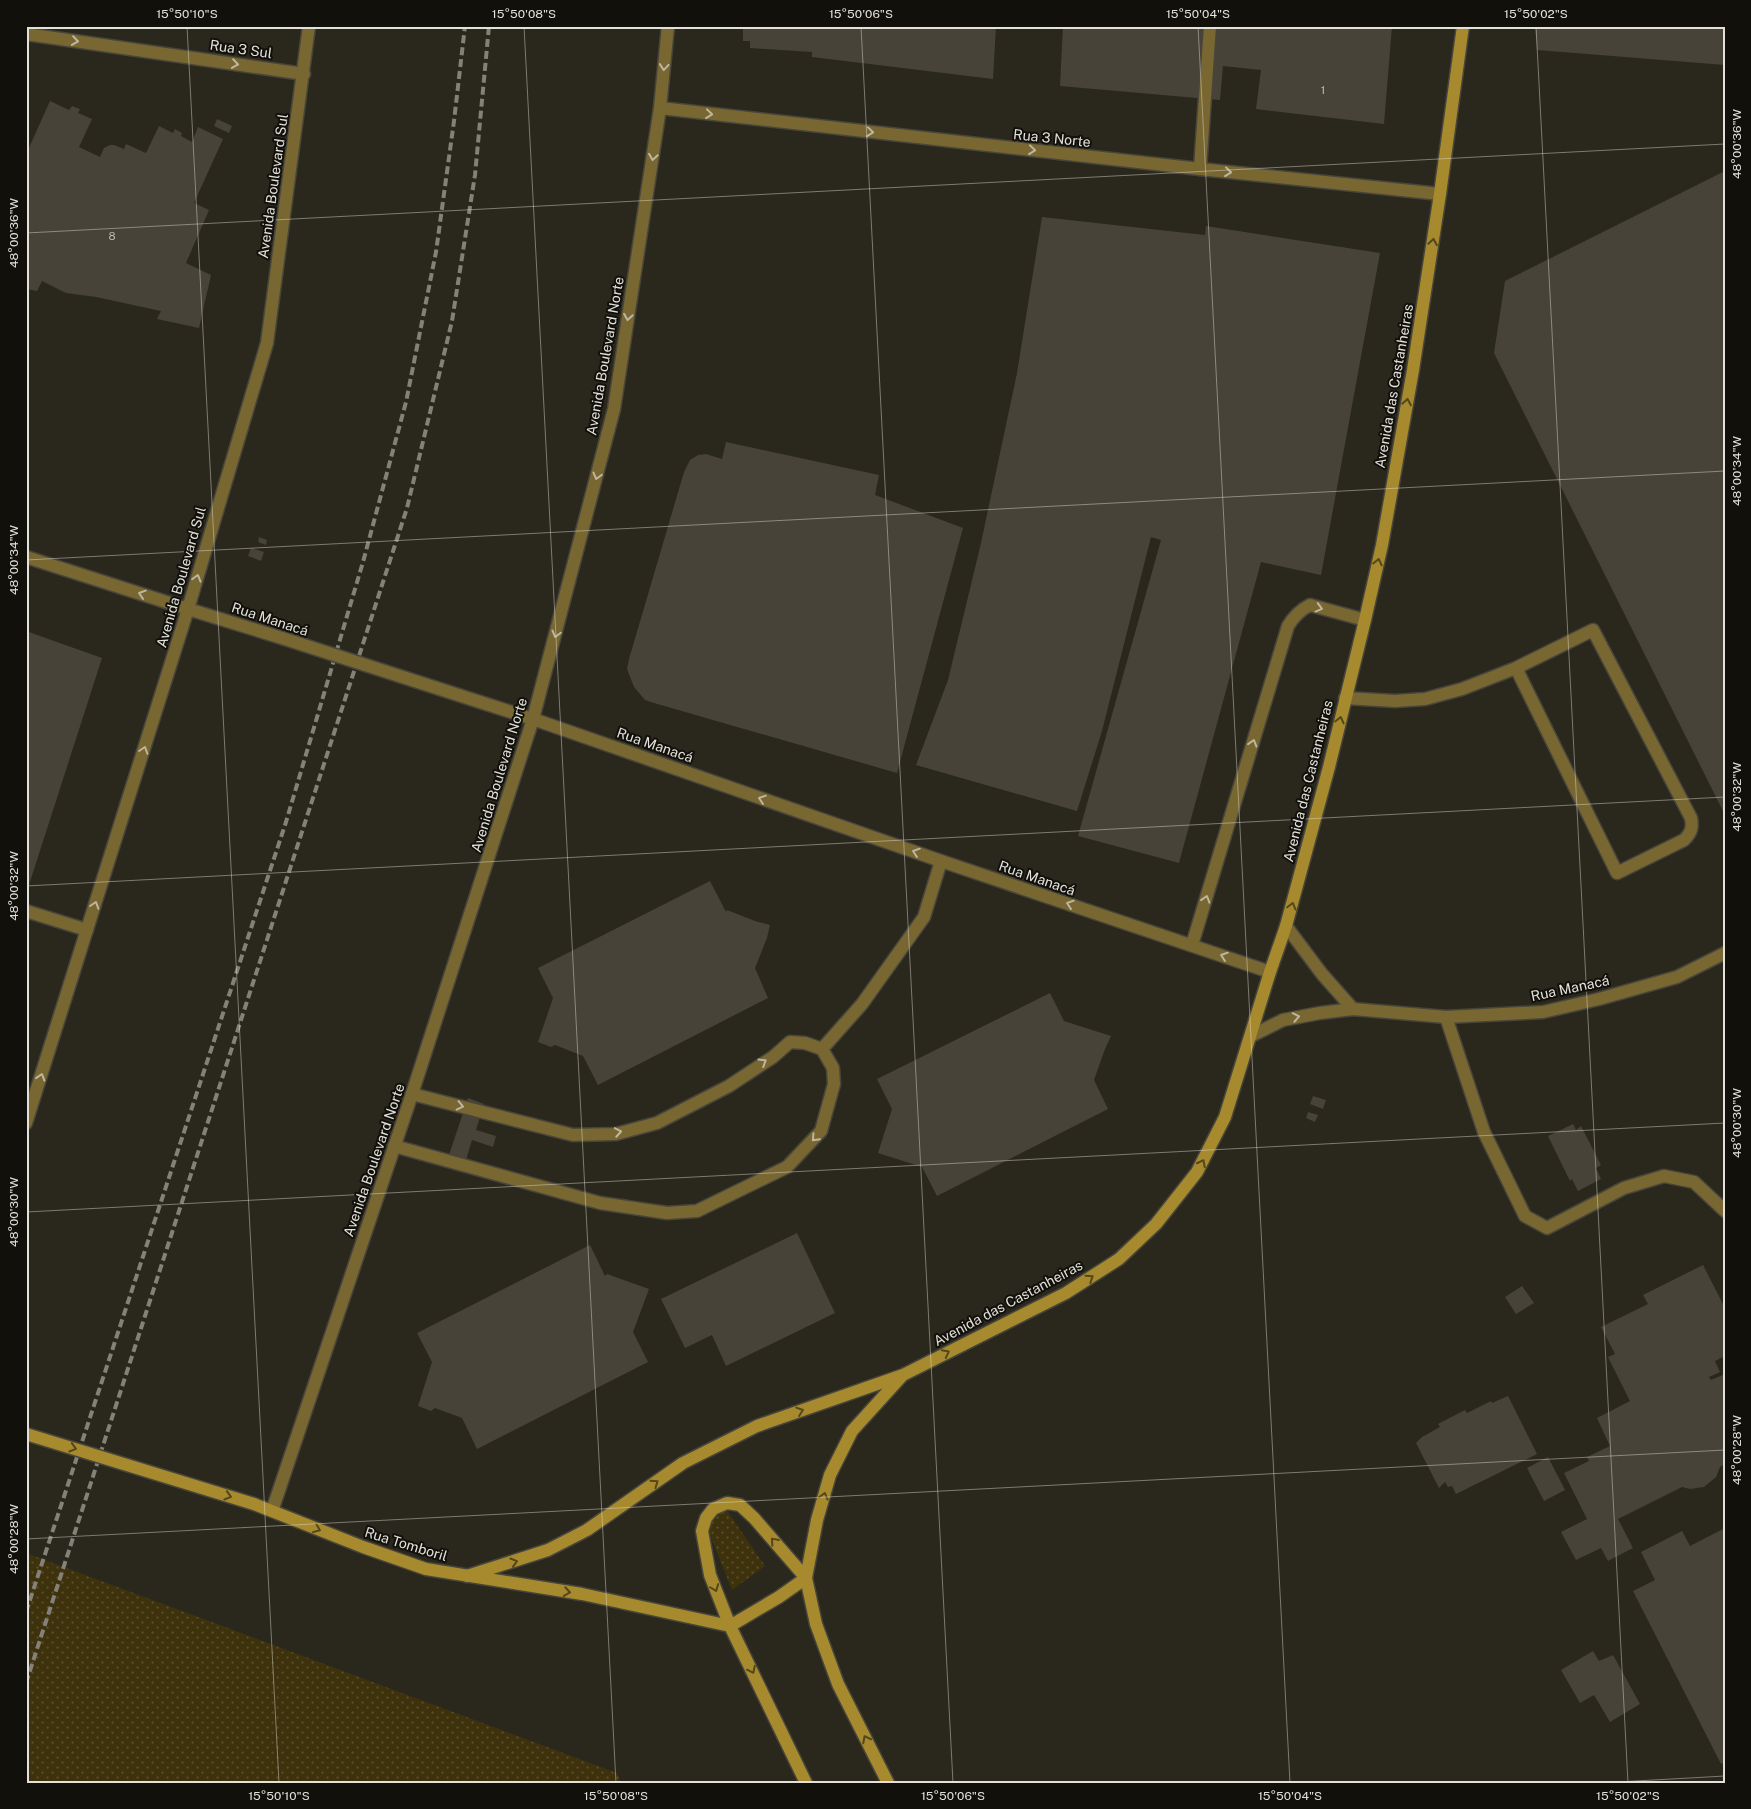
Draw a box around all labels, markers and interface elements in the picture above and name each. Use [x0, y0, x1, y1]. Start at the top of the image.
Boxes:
text: 15°50'10"S [156, 7, 218, 21]
text: 15°50'08"S [492, 7, 556, 21]
text: 15°50'06"S [829, 7, 893, 21]
text: 15°50'04"S [1166, 7, 1230, 21]
text: 15°50'02"S [1504, 7, 1568, 21]
one-way arrow [70, 35, 79, 45]
street label: Rua 3 Sul [209, 37, 273, 61]
one-way arrow [232, 58, 240, 69]
one-way arrow [659, 64, 670, 72]
house number: 1 [1321, 84, 1325, 96]
one-way arrow [705, 108, 713, 119]
text: 48°00'36"W [1730, 108, 1744, 179]
street label: Avenida Boulevard Sul [255, 113, 291, 259]
one-way arrow [867, 126, 875, 137]
street label: Rua 3 Norte [1013, 126, 1092, 150]
one-way arrow [1028, 144, 1036, 155]
one-way arrow [648, 153, 659, 161]
one-way arrow [1224, 166, 1232, 177]
text: 48°00'36"W [7, 197, 21, 268]
house number: 8 [108, 230, 116, 242]
one-way arrow [1427, 237, 1438, 245]
street label: Avenida Boulevard Norte [583, 275, 627, 437]
street label: Avenida das Castanheiras [1372, 303, 1416, 469]
one-way arrow [624, 313, 634, 322]
one-way arrow [1402, 398, 1412, 406]
text: 48°00'34"W [1730, 435, 1744, 506]
one-way arrow [592, 472, 602, 480]
street label: Avenida Boulevard Sul [153, 505, 209, 649]
text: 48°00'34"W [7, 524, 21, 595]
one-way arrow [1372, 557, 1383, 566]
one-way arrow [191, 574, 202, 582]
one-way arrow [138, 590, 147, 600]
street label: Rua Manacá [230, 599, 310, 639]
one-way arrow [1315, 602, 1324, 613]
one-way arrow [551, 629, 561, 637]
street label: Avenida Boulevard Norte [468, 696, 530, 854]
street label: Avenida das Castanheiras [1280, 698, 1336, 864]
one-way arrow [1334, 715, 1345, 724]
street label: Rua Manacá [615, 724, 695, 766]
one-way arrow [1248, 739, 1258, 748]
one-way arrow [139, 746, 149, 755]
text: 48°00'32"W [1730, 762, 1744, 832]
one-way arrow [759, 795, 767, 805]
one-way arrow [912, 848, 921, 858]
text: 48°00'32"W [7, 851, 21, 921]
street label: Rua Manacá [997, 857, 1077, 899]
one-way arrow [1201, 895, 1211, 903]
one-way arrow [1066, 900, 1075, 910]
one-way arrow [89, 901, 99, 909]
one-way arrow [1286, 903, 1296, 911]
one-way arrow [1220, 952, 1229, 962]
street label: Rua Manacá [1529, 972, 1611, 1004]
one-way arrow [1291, 1013, 1300, 1023]
one-way arrow [758, 1059, 767, 1069]
one-way arrow [35, 1073, 45, 1081]
street label: Avenida Boulevard Norte [340, 1081, 408, 1239]
text: 48°00'30"W [1730, 1088, 1744, 1158]
one-way arrow [455, 1100, 464, 1111]
one-way arrow [614, 1128, 623, 1138]
one-way arrow [812, 1132, 821, 1141]
one-way arrow [1196, 1159, 1206, 1168]
text: 48°00'30"W [7, 1177, 21, 1247]
street label: Avenida das Castanheiras [931, 1257, 1085, 1349]
one-way arrow [1085, 1274, 1094, 1284]
one-way arrow [941, 1349, 950, 1359]
one-way arrow [795, 1407, 803, 1417]
text: 48°00'28"W [1730, 1414, 1744, 1485]
one-way arrow [68, 1442, 76, 1452]
one-way arrow [649, 1480, 659, 1489]
one-way arrow [223, 1491, 232, 1501]
one-way arrow [818, 1492, 829, 1500]
text: 48°00'28"W [7, 1503, 21, 1574]
one-way arrow [312, 1523, 321, 1533]
street label: Rua Tomboril [363, 1524, 449, 1564]
one-way arrow [771, 1538, 780, 1547]
one-way arrow [509, 1558, 518, 1568]
one-way arrow [710, 1584, 720, 1592]
one-way arrow [564, 1586, 572, 1597]
one-way arrow [745, 1665, 756, 1674]
one-way arrow [862, 1735, 872, 1744]
text: 15°50'10"S [248, 1789, 310, 1803]
text: 15°50'08"S [584, 1789, 648, 1803]
text: 15°50'06"S [921, 1789, 985, 1803]
text: 15°50'04"S [1258, 1789, 1322, 1803]
text: 15°50'02"S [1596, 1789, 1660, 1803]

